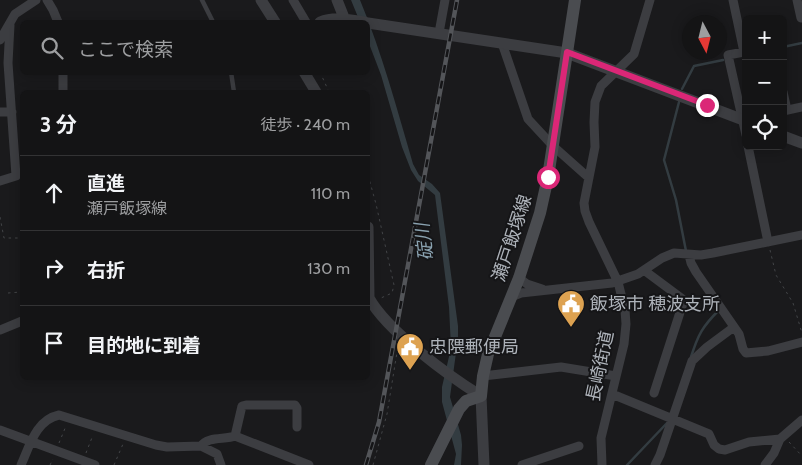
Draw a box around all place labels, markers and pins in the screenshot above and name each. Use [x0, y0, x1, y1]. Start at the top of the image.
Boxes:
public building icon: 飯塚市 穂波支所 [556, 289, 586, 328]
place label: 飯塚市 穂波支所 [590, 293, 720, 315]
public building icon: 忠隈郵便局 [395, 332, 425, 371]
place label: 忠隈郵便局 [429, 336, 519, 358]

